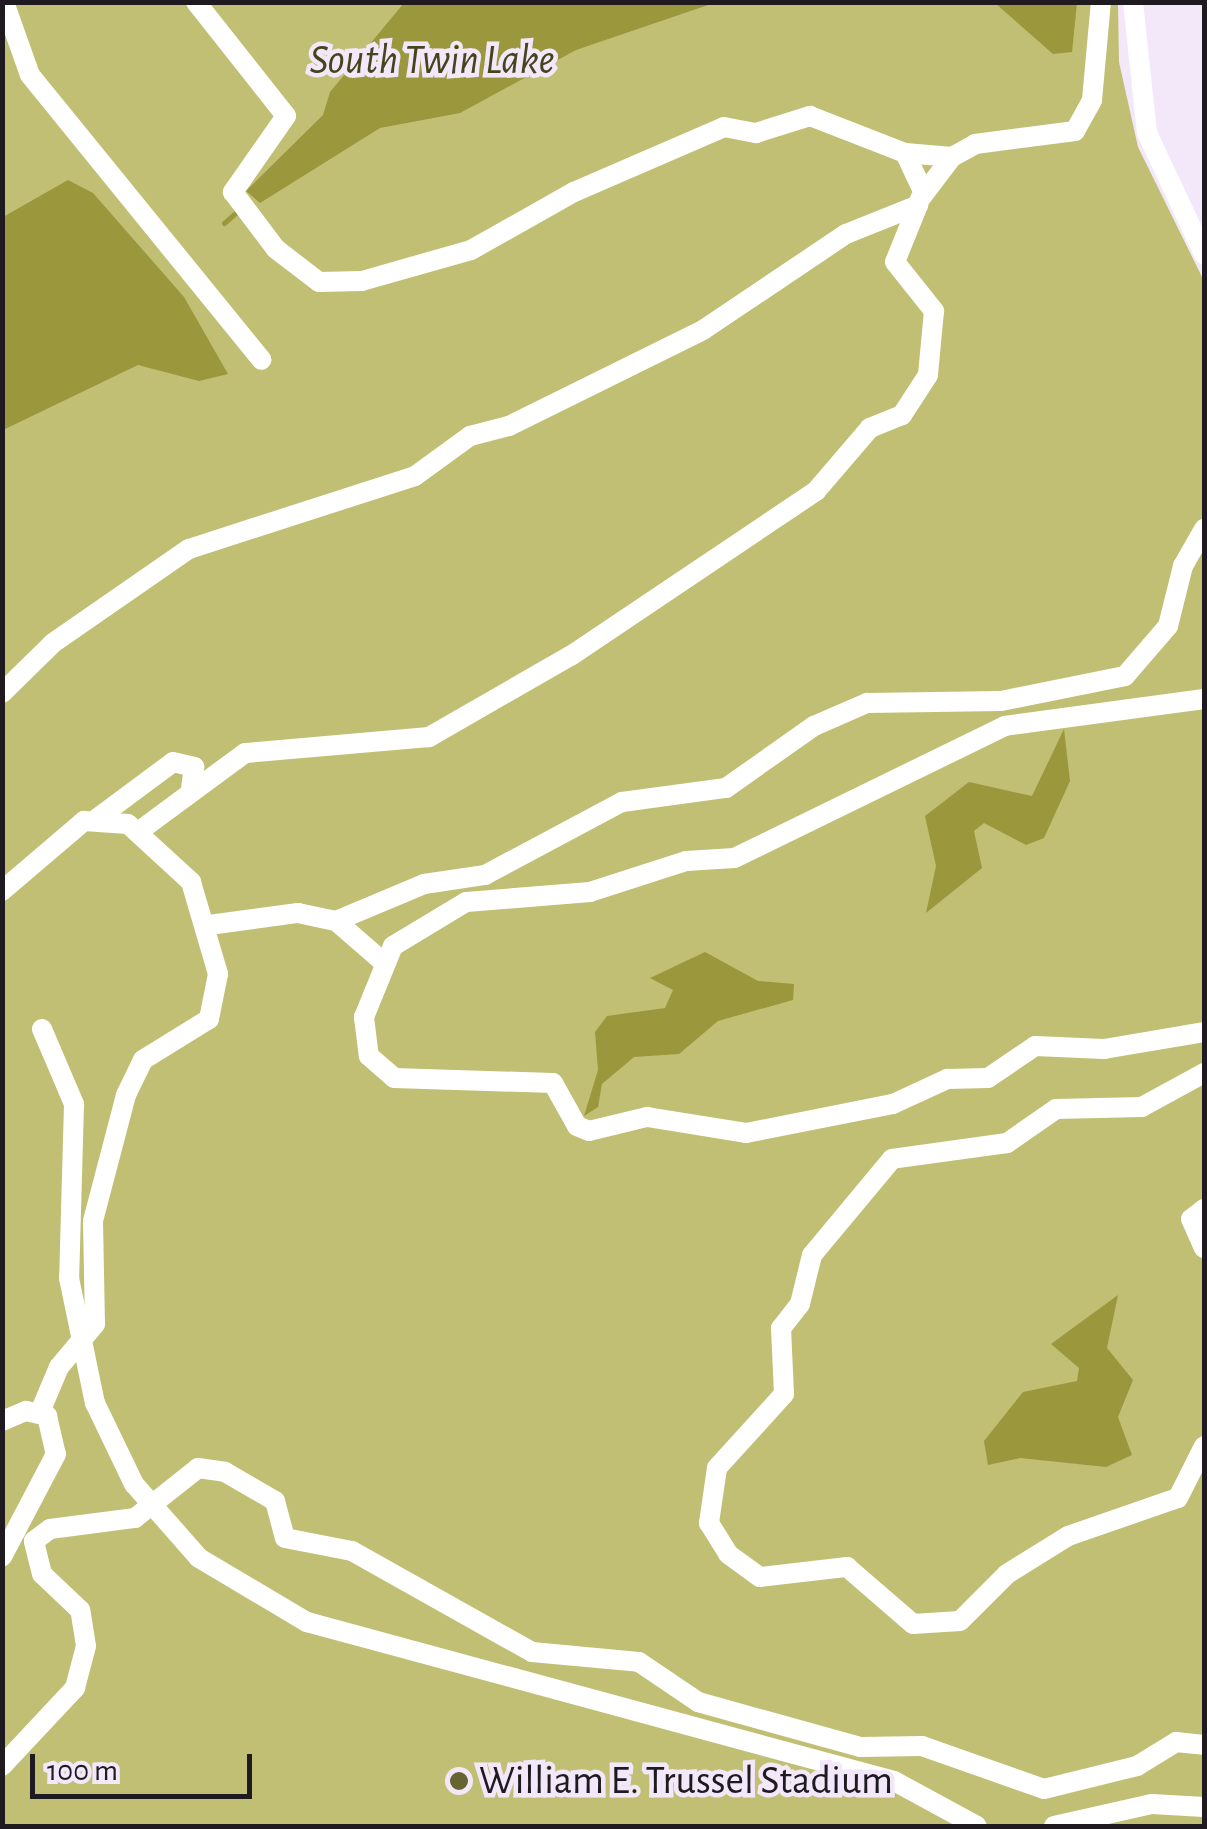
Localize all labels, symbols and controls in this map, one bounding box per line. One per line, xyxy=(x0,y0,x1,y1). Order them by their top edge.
water label: South Twin Lake xyxy=(309,35,555,85)
scale bar xyxy=(35,1734,258,1796)
text: 100 m xyxy=(47,1756,118,1786)
place label: William E. Trussel Stadium xyxy=(479,1757,893,1805)
marker: William E. Trussel Stadium xyxy=(448,1770,470,1792)

